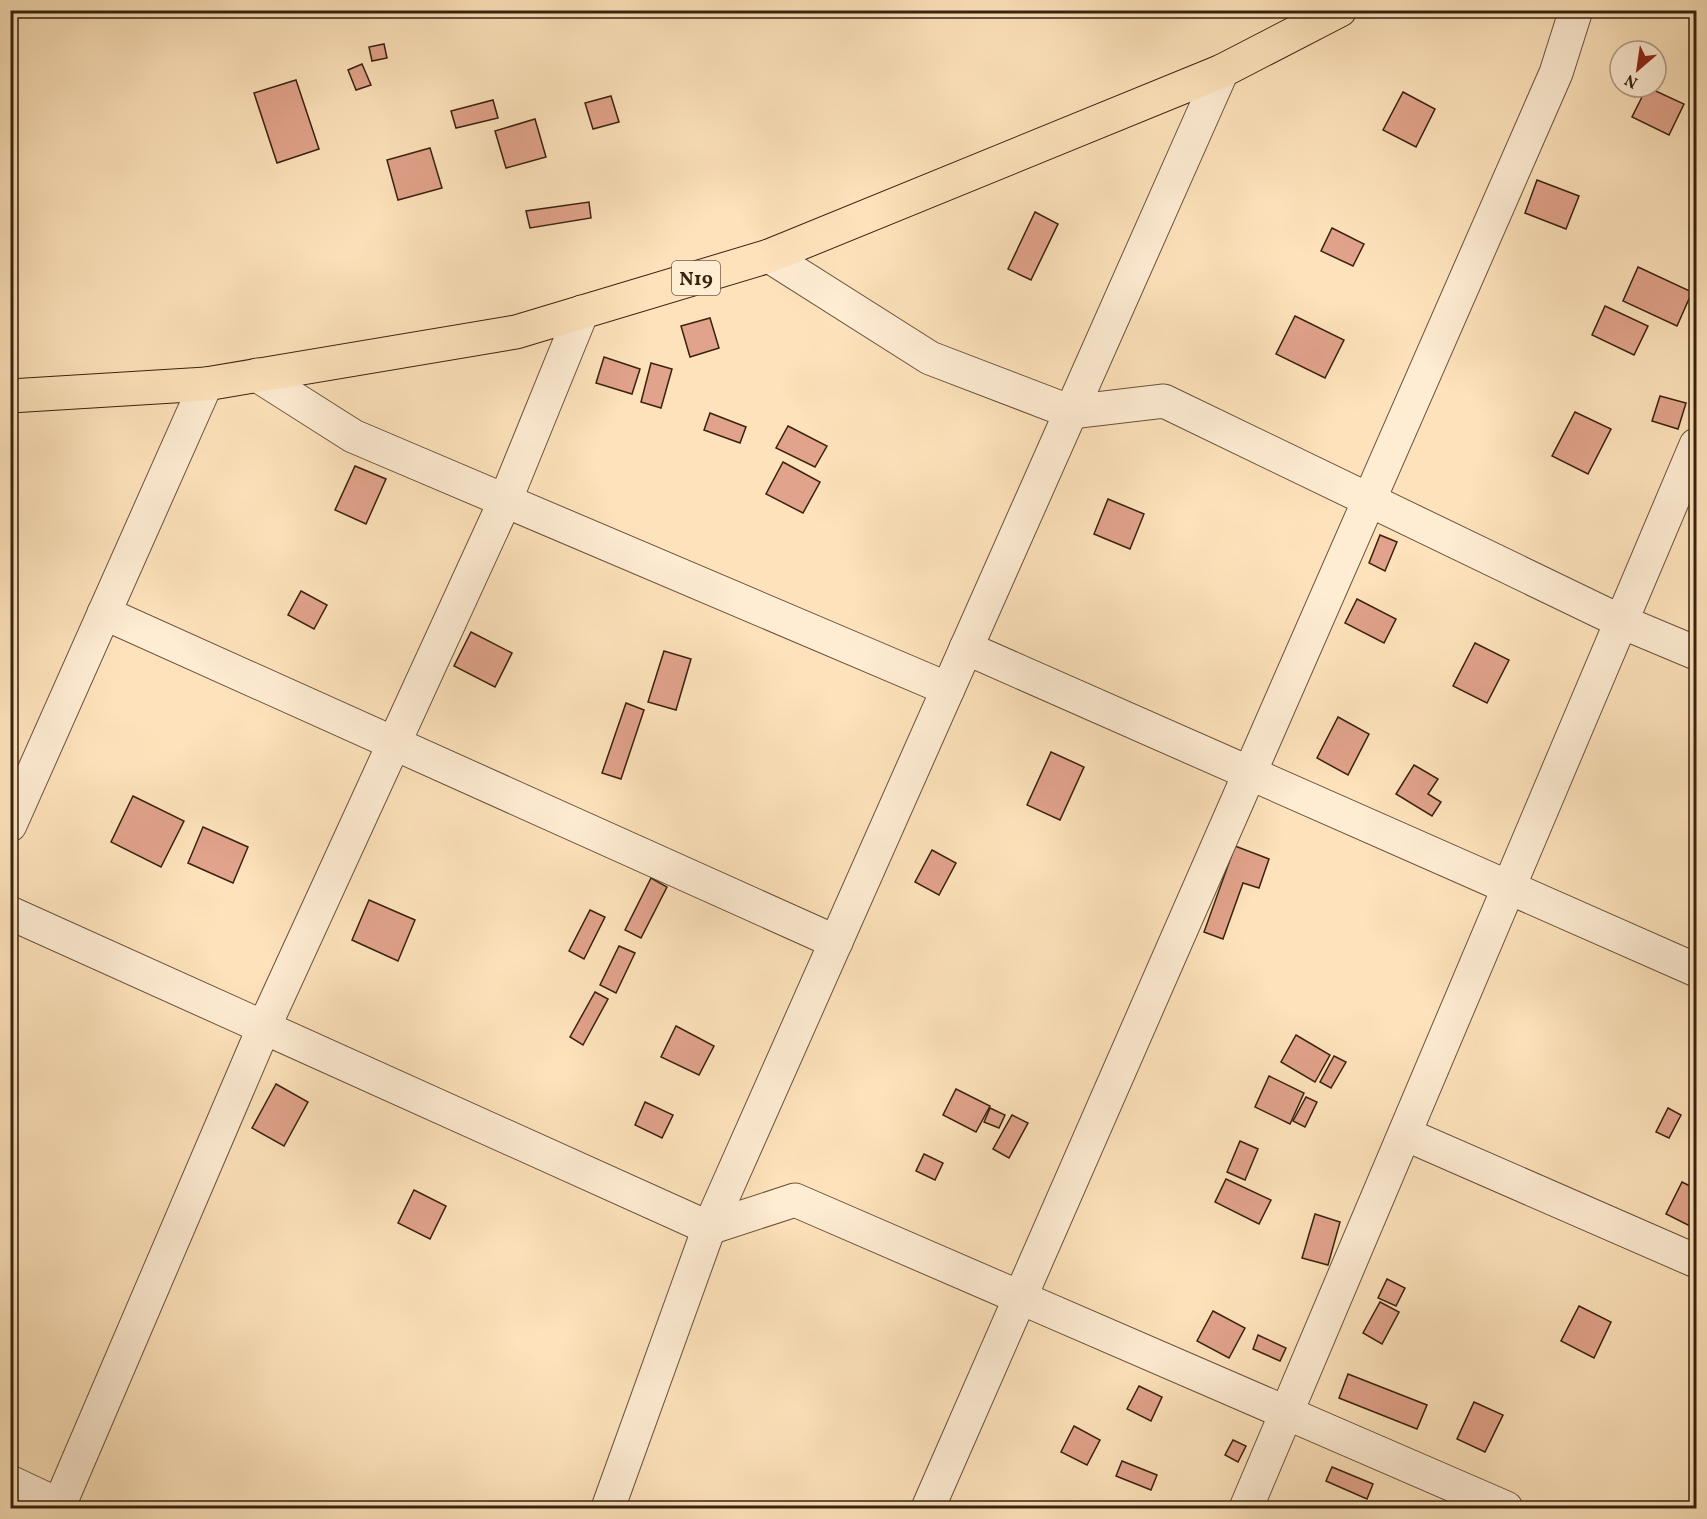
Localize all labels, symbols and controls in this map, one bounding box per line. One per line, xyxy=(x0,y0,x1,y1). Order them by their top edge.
north arrow xyxy=(1608,39,1668,99)
text: N xyxy=(1621,68,1642,93)
road number: N19 xyxy=(672,261,720,295)

